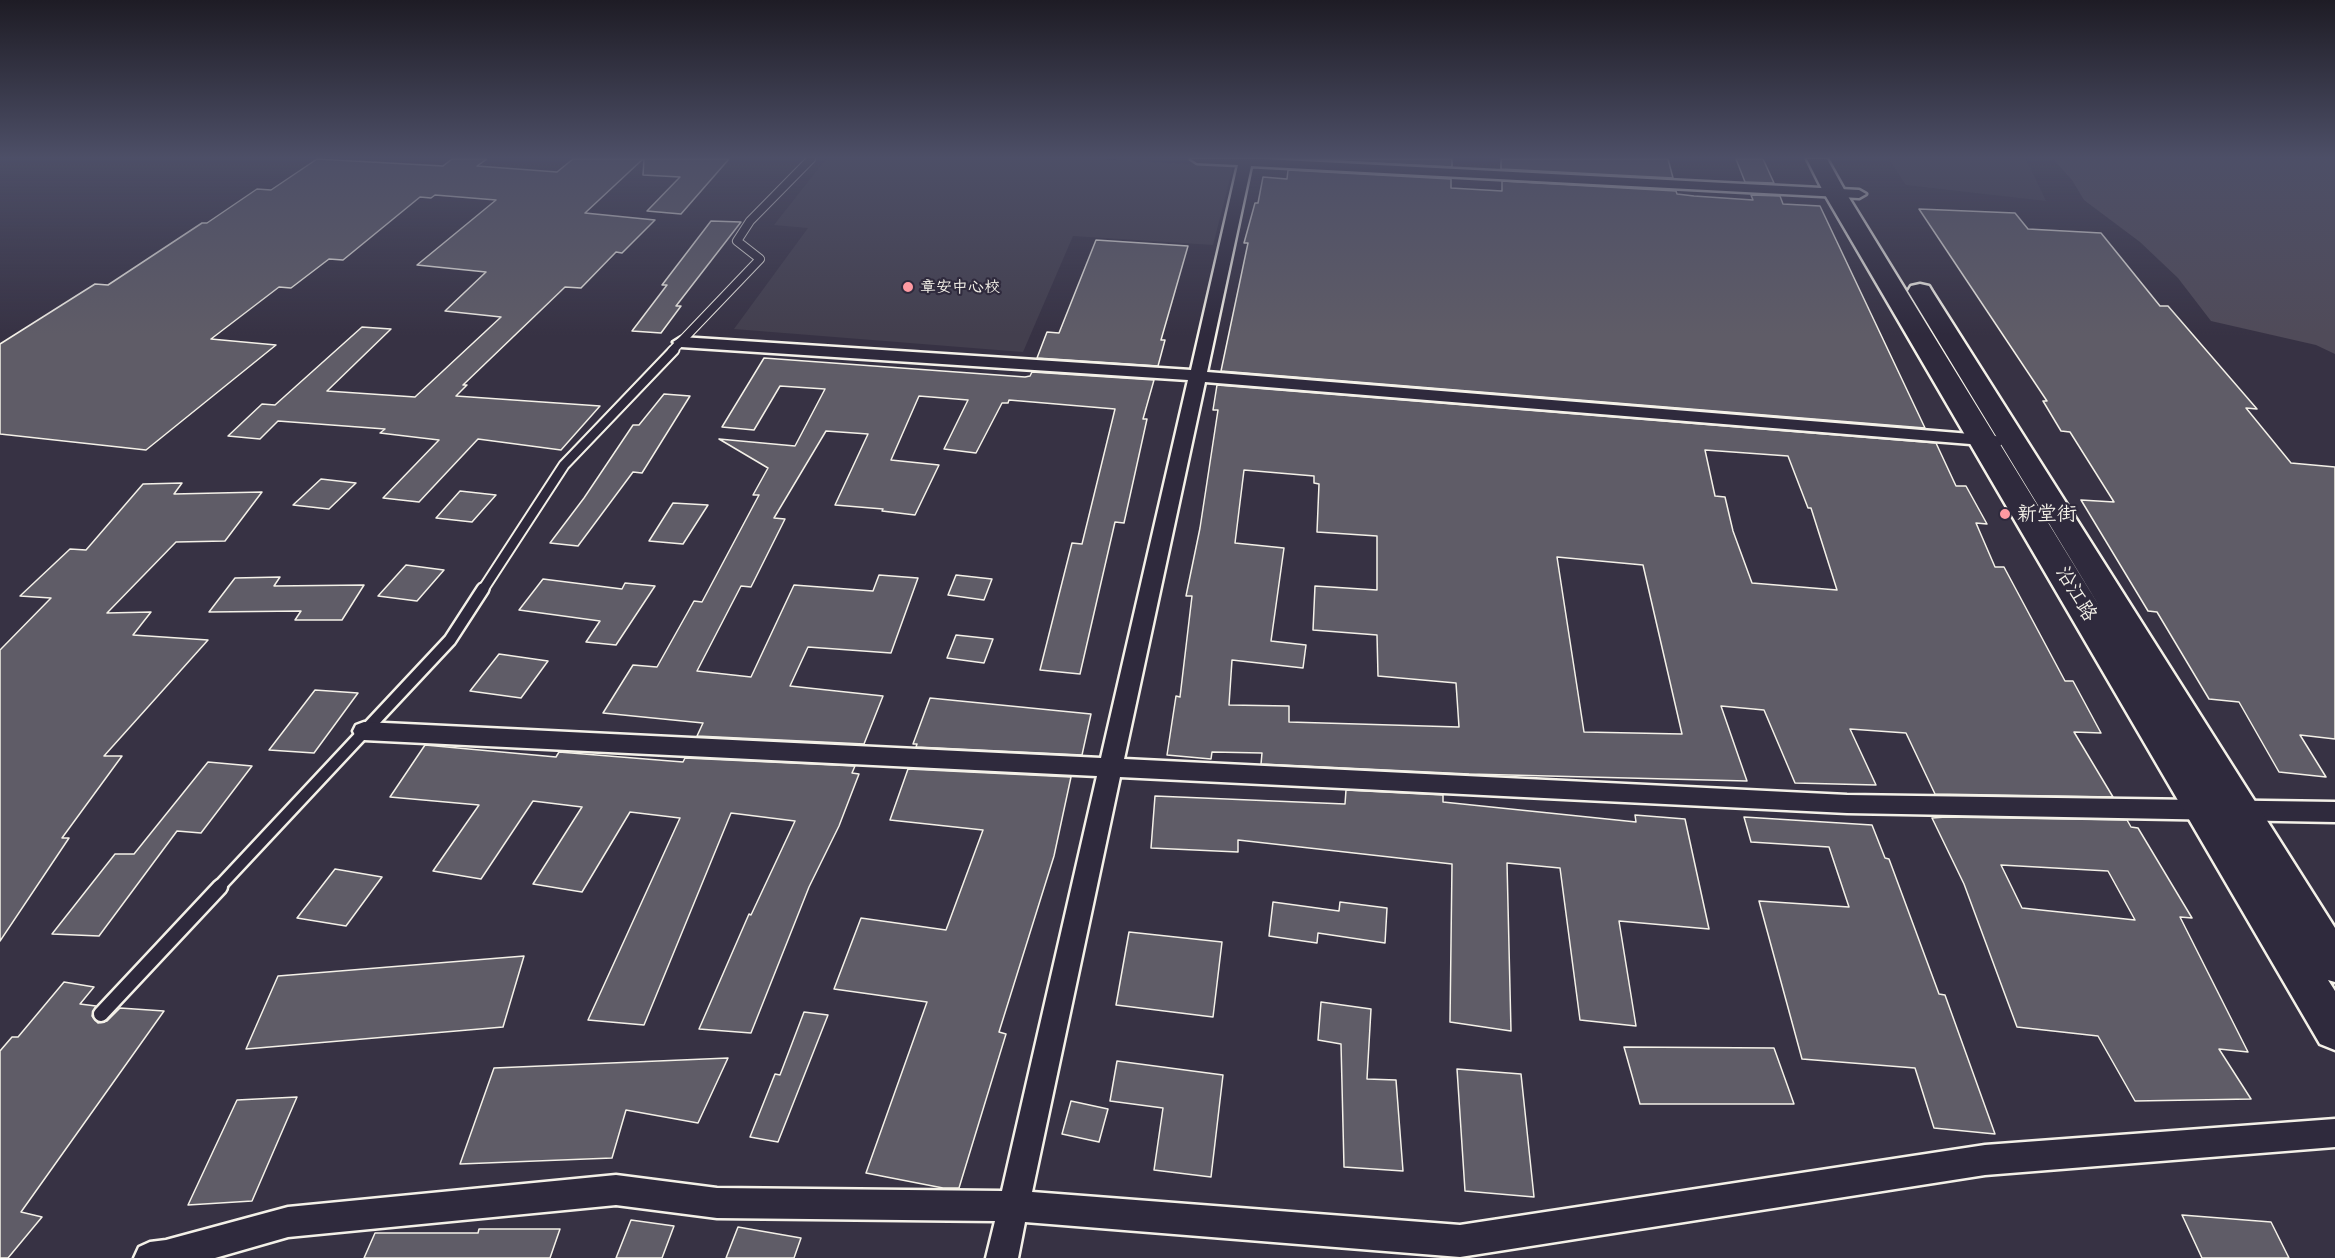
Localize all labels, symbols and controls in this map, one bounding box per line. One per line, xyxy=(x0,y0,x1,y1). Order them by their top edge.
place label: 章安中心校 xyxy=(920,277,1000,297)
marker: 章安中心校 xyxy=(901,280,915,294)
place label: 新堂街 xyxy=(2017,502,2077,526)
marker: 新堂街 xyxy=(1998,507,2012,521)
street label: 沿江路 xyxy=(2050,562,2102,626)

